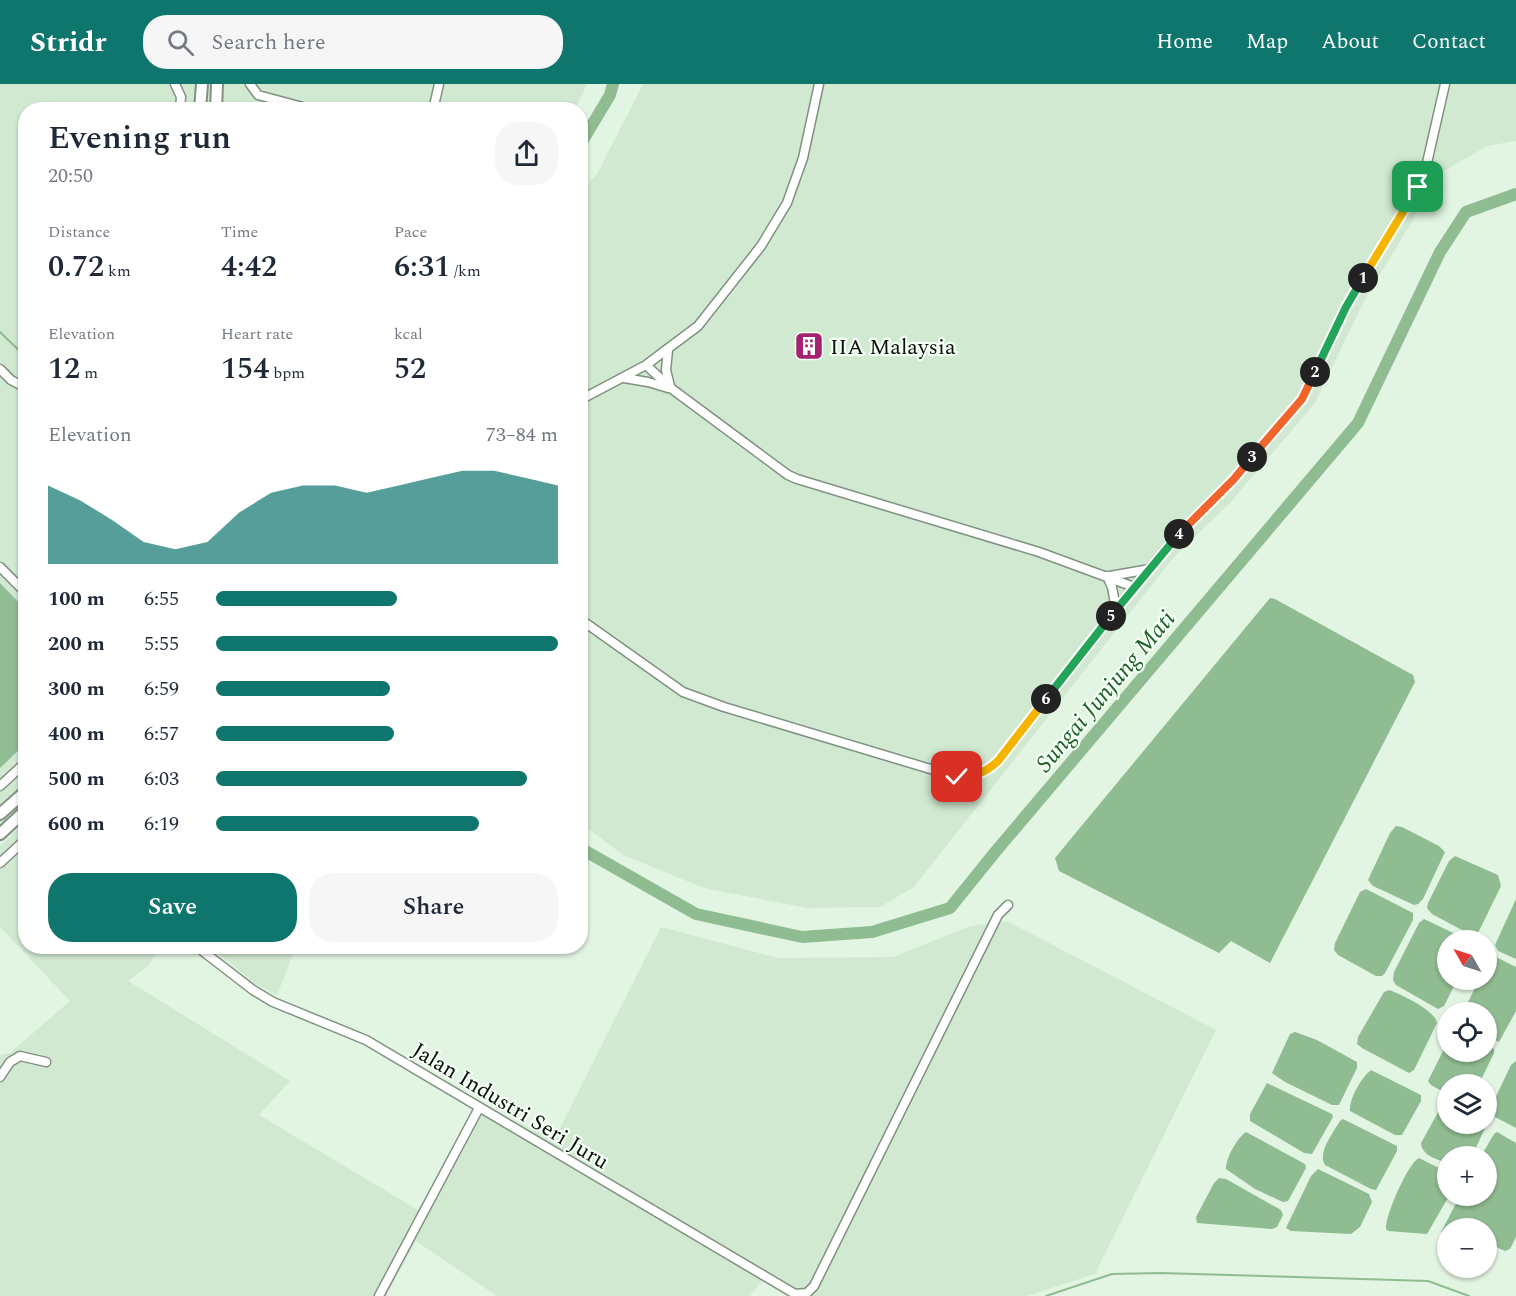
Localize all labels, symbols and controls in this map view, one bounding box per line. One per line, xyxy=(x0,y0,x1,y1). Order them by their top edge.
search box xyxy=(143,15,563,69)
text: Stridr xyxy=(30,21,107,64)
icon: search xyxy=(164,26,197,59)
text: Search here xyxy=(212,26,326,59)
text: Home xyxy=(1156,26,1213,58)
text: Map xyxy=(1246,26,1288,58)
text: About xyxy=(1321,26,1379,58)
text: Contact xyxy=(1412,26,1486,58)
text: Evening run xyxy=(48,113,231,163)
button: share xyxy=(495,122,558,185)
text: 20:50 xyxy=(48,161,93,191)
pin xyxy=(1392,161,1443,212)
icon: arrive xyxy=(1401,170,1434,203)
text: Distance xyxy=(48,220,110,244)
text: Time xyxy=(221,220,258,244)
text: Pace xyxy=(394,220,427,244)
text: 0.72 xyxy=(48,244,104,290)
text: 4:42 xyxy=(221,244,277,290)
text: 6:31 xyxy=(394,244,450,290)
text: km xyxy=(104,259,131,283)
text: /km xyxy=(450,259,481,283)
pin: 1 xyxy=(1348,263,1378,293)
text: 1 xyxy=(1359,266,1367,290)
text: Elevation xyxy=(48,322,115,346)
text: Heart rate xyxy=(221,322,293,346)
text: kcal xyxy=(394,322,423,346)
building icon: IIA Malaysia xyxy=(793,330,825,362)
place label: IIA Malaysia xyxy=(830,331,956,364)
text: 12 xyxy=(48,346,80,392)
text: 154 xyxy=(221,346,269,392)
text: 52 xyxy=(394,346,426,392)
pin: 2 xyxy=(1300,357,1330,387)
text: 2 xyxy=(1311,360,1319,384)
text: m xyxy=(80,361,98,385)
text: bpm xyxy=(269,361,305,385)
text: Elevation xyxy=(48,420,132,450)
text: 73–84 m xyxy=(486,420,558,450)
pin: 3 xyxy=(1237,442,1267,472)
text: 3 xyxy=(1248,445,1256,469)
pin: 4 xyxy=(1164,519,1194,549)
text: 4 xyxy=(1175,522,1183,546)
text: 100 m xyxy=(48,584,105,614)
text: 6:55 xyxy=(144,584,179,614)
pin: 5 xyxy=(1096,601,1126,631)
water label: Sungai Junjung Mati xyxy=(1027,603,1185,781)
text: 5 xyxy=(1107,604,1115,628)
text: 200 m xyxy=(48,629,105,659)
text: 5:55 xyxy=(144,629,179,659)
text: 300 m xyxy=(48,674,105,704)
text: 6:59 xyxy=(144,674,179,704)
pin: 6 xyxy=(1031,684,1061,714)
text: 6 xyxy=(1042,687,1050,711)
text: 400 m xyxy=(48,719,105,749)
text: 6:57 xyxy=(144,719,179,749)
pin xyxy=(931,751,982,802)
icon: check xyxy=(940,760,973,793)
text: 500 m xyxy=(48,764,105,794)
text: 6:03 xyxy=(144,764,179,794)
text: 600 m xyxy=(48,809,105,839)
text: 6:19 xyxy=(144,809,179,839)
button: Save xyxy=(48,873,297,942)
button: Share xyxy=(309,873,558,942)
north arrow xyxy=(1437,930,1497,990)
map controls xyxy=(1437,930,1497,1278)
button: locate xyxy=(1437,1002,1497,1062)
street label: Jalan Industri Seri Juru xyxy=(406,1034,615,1178)
button: layers xyxy=(1437,1074,1497,1134)
button: + xyxy=(1437,1146,1497,1206)
button: − xyxy=(1437,1218,1497,1278)

